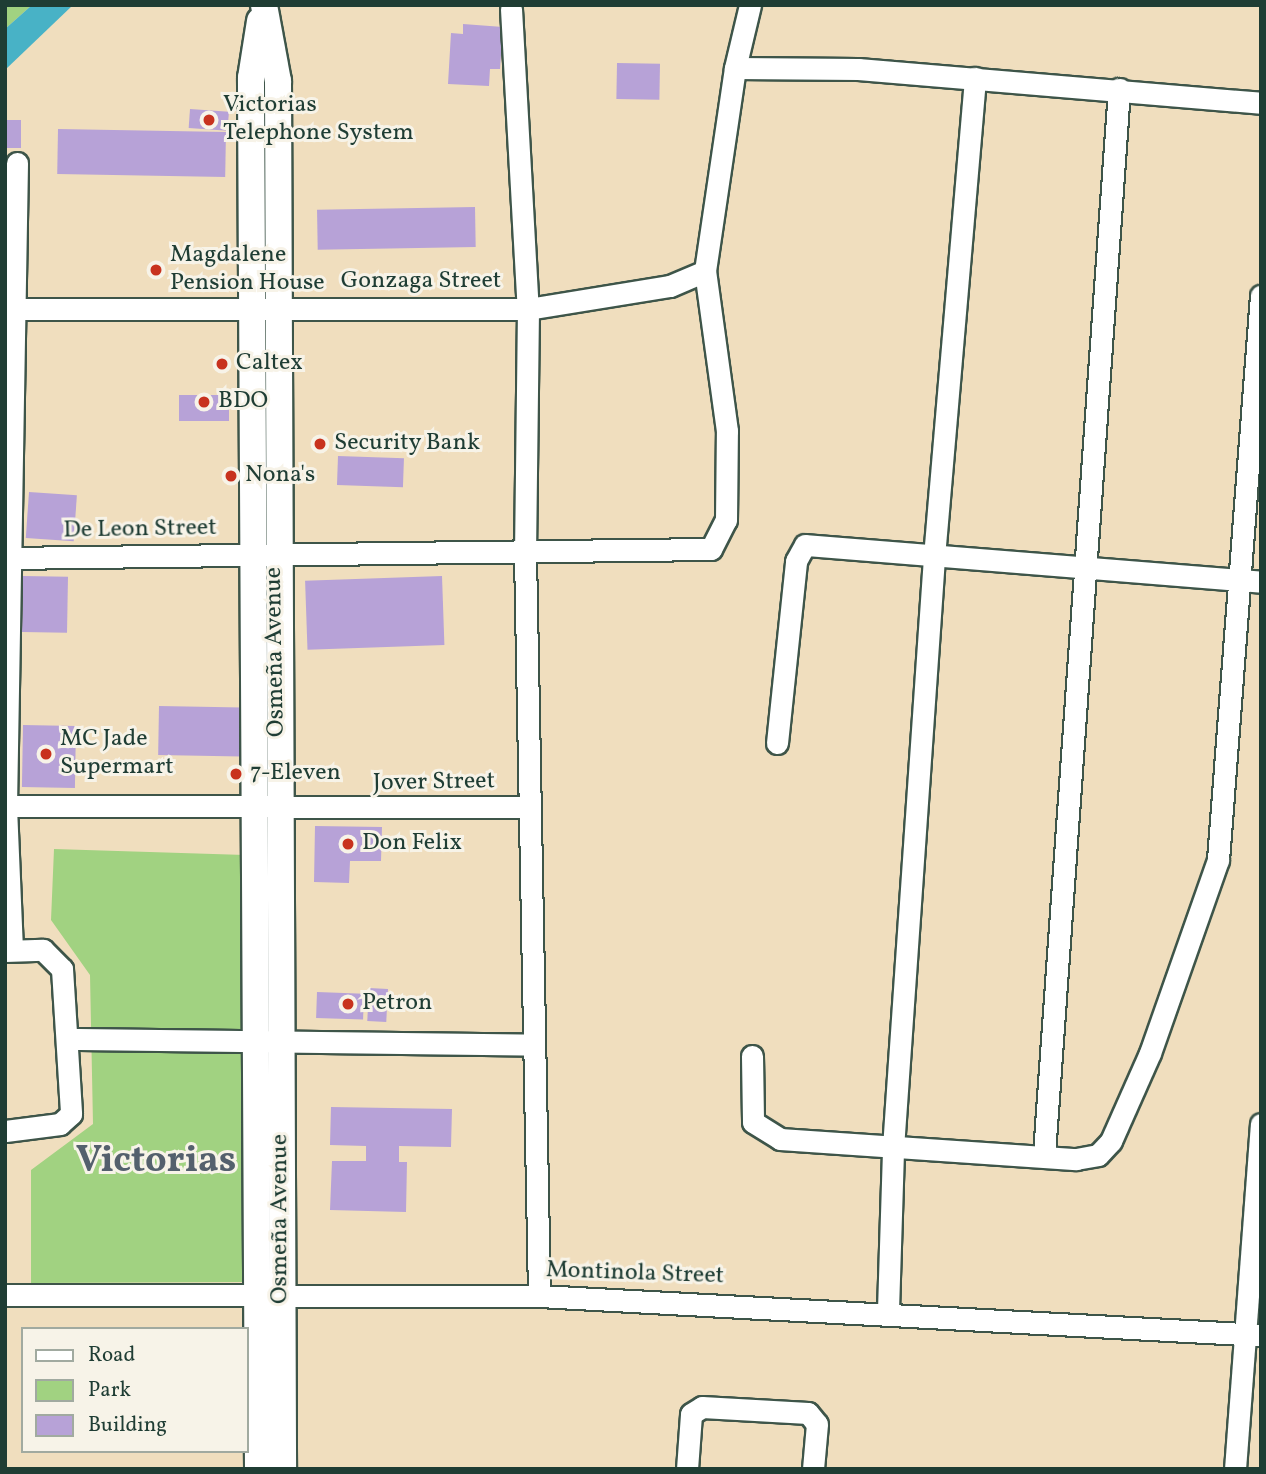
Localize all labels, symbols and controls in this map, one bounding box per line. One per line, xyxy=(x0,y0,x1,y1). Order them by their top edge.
place label: Victorias Telephone System xyxy=(223,92,414,148)
marker: Victorias Telephone System xyxy=(201,112,217,128)
place label: Magdalene Pension House xyxy=(170,242,325,298)
marker: Magdalene Pension House xyxy=(148,262,164,278)
street label: Gonzaga Street xyxy=(341,268,501,296)
place label: Caltex xyxy=(236,350,303,378)
marker: Caltex xyxy=(214,356,230,372)
place label: BDO xyxy=(218,388,268,416)
marker: BDO xyxy=(196,394,212,410)
place label: Security Bank xyxy=(334,430,481,458)
marker: Security Bank xyxy=(312,436,328,452)
place label: Nona's xyxy=(245,462,315,490)
marker: Nona's xyxy=(223,468,239,484)
street label: De Leon Street xyxy=(63,514,217,546)
street label: Osmeña Avenue xyxy=(260,567,292,737)
place label: MC Jade Supermart xyxy=(60,726,174,782)
marker: MC Jade Supermart xyxy=(38,746,54,762)
place label: 7-Eleven xyxy=(250,760,341,788)
marker: 7-Eleven xyxy=(228,766,244,782)
street label: Jover Street xyxy=(373,768,495,798)
place label: Don Felix xyxy=(362,830,462,858)
marker: Don Felix xyxy=(340,836,356,852)
place label: Petron xyxy=(362,990,432,1018)
marker: Petron xyxy=(340,996,356,1012)
street label: Osmeña Avenue xyxy=(267,1134,295,1304)
district label: Victorias xyxy=(76,1139,236,1185)
street label: Montinola Street xyxy=(545,1256,725,1292)
legend xyxy=(21,1327,248,1453)
text: Road xyxy=(88,1341,135,1370)
text: Park xyxy=(88,1376,131,1405)
text: Building xyxy=(88,1411,167,1440)

